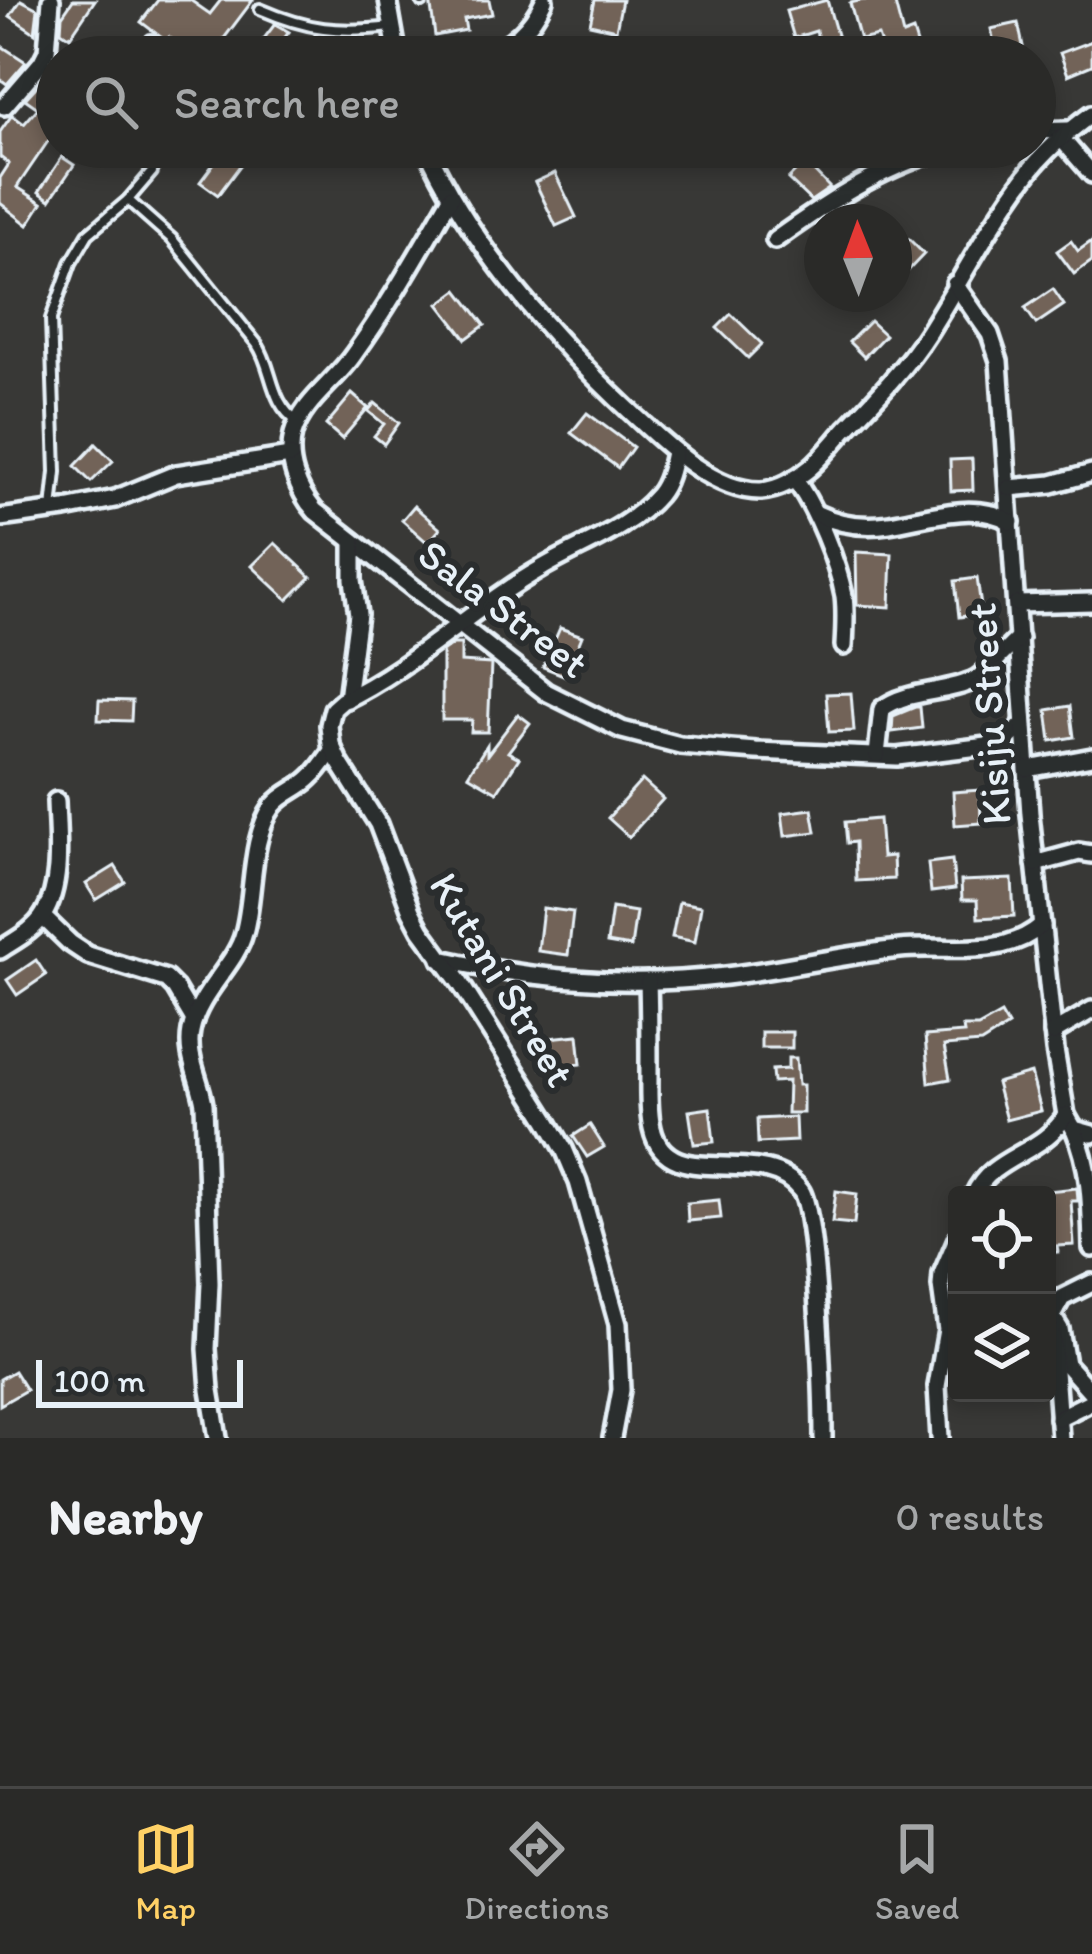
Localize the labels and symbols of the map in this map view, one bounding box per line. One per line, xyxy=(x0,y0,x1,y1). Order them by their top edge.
north arrow xyxy=(804,204,912,312)
street label: Sala Street xyxy=(409,528,599,689)
street label: Kisiju Street xyxy=(955,601,1022,826)
street label: Kutani Street xyxy=(419,863,586,1095)
scale bar xyxy=(36,1354,243,1407)

